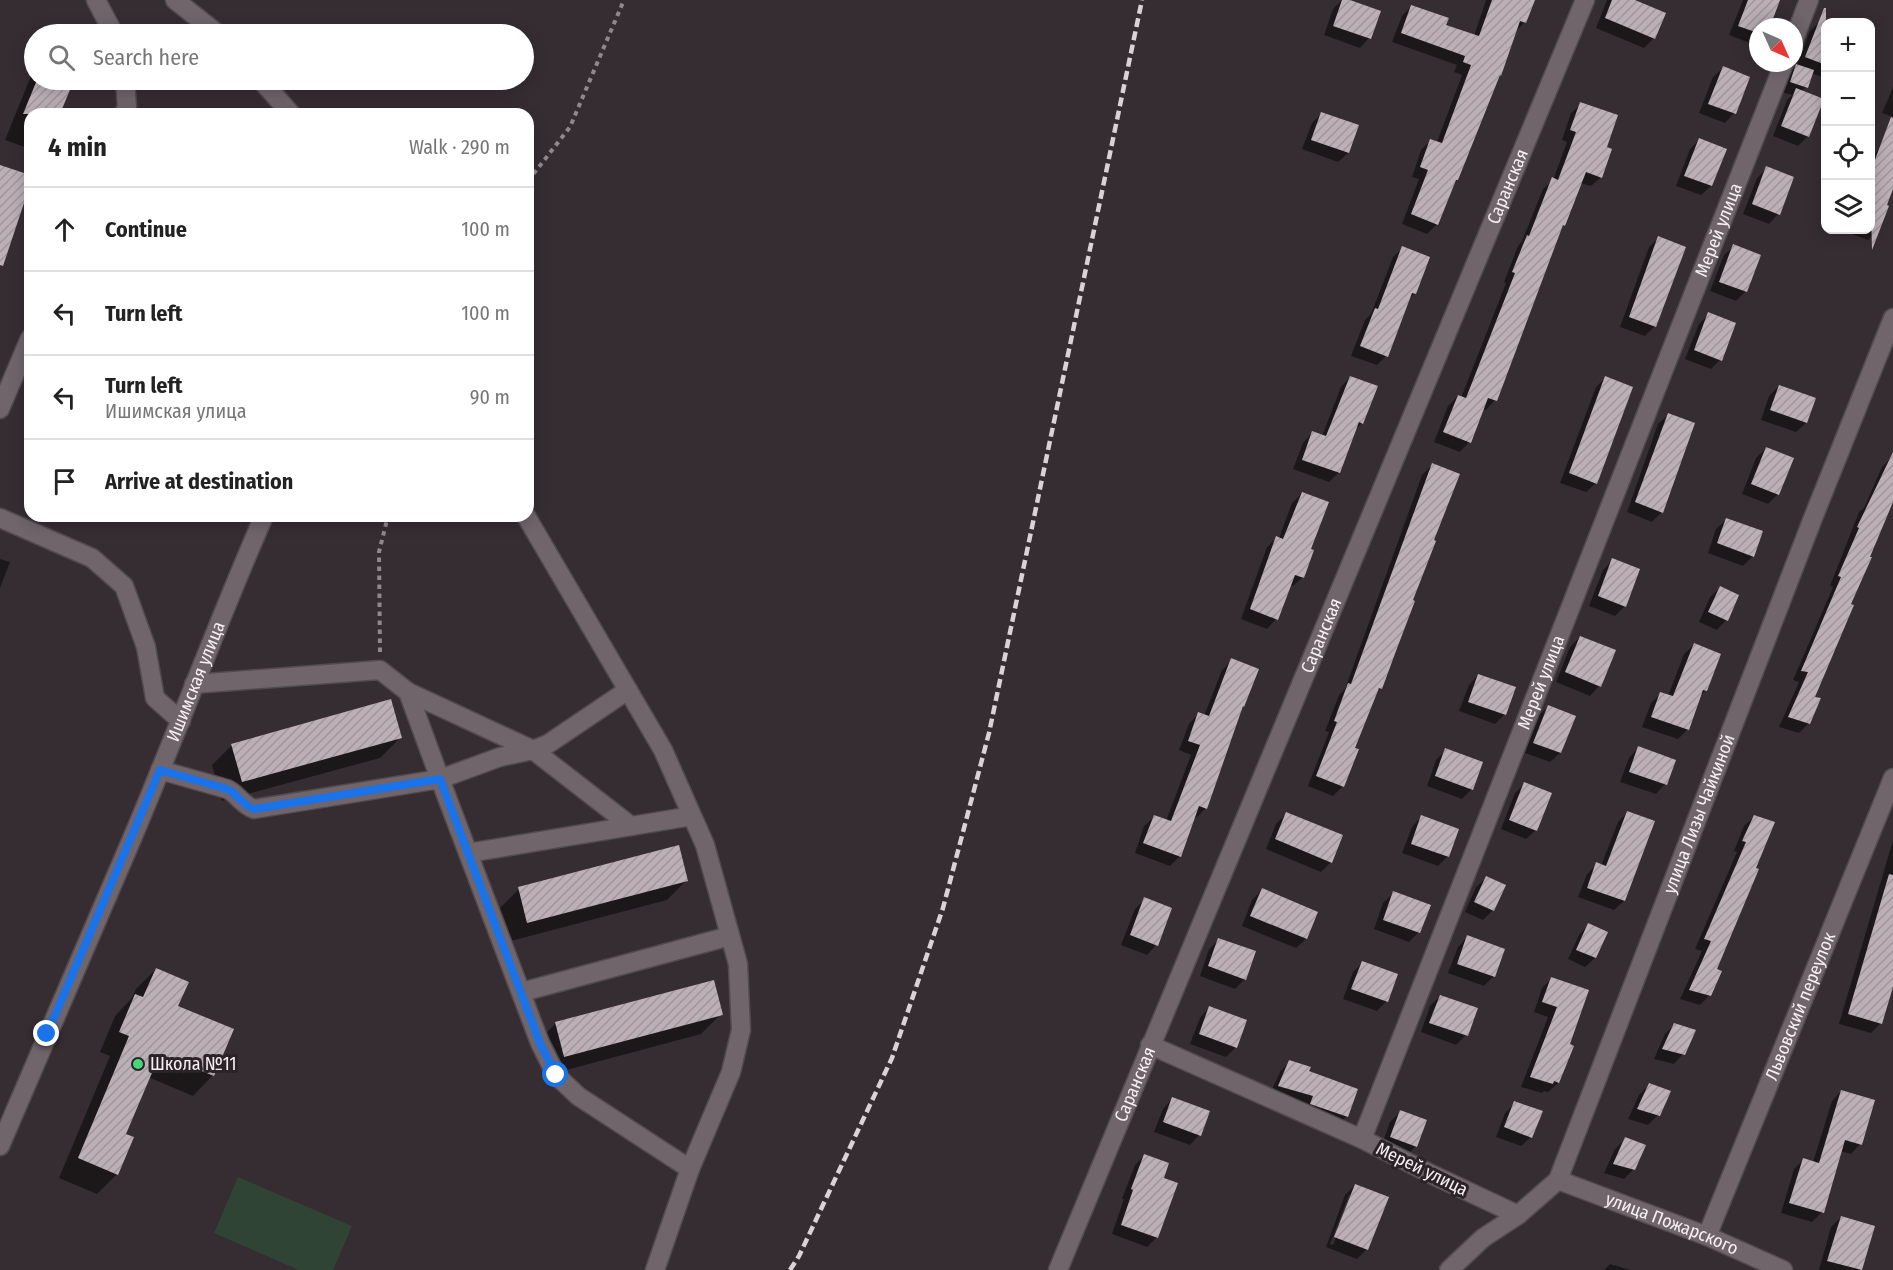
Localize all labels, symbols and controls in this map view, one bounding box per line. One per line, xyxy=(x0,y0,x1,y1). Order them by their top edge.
north arrow xyxy=(1749,18,1803,72)
map controls xyxy=(1821,18,1875,234)
button: + xyxy=(1821,18,1875,72)
search box xyxy=(24,24,534,90)
icon: search xyxy=(45,41,78,74)
text: Search here xyxy=(93,44,199,71)
button: − xyxy=(1821,72,1875,126)
button: locate xyxy=(1821,126,1875,180)
text: 4 min xyxy=(48,132,107,163)
text: Walk · 290 m xyxy=(409,135,510,159)
street label: Саранская xyxy=(1482,146,1533,227)
street label: Мерей улица xyxy=(1690,180,1747,280)
button: layers xyxy=(1821,180,1875,234)
icon: ahead xyxy=(48,213,81,246)
text: Continue xyxy=(105,216,187,243)
text: 100 m xyxy=(461,217,510,241)
icon: left xyxy=(48,297,81,330)
text: Turn left xyxy=(105,300,183,327)
text: 100 m xyxy=(461,301,510,325)
text: Turn left xyxy=(105,372,183,399)
icon: left xyxy=(48,381,81,414)
text: 90 m xyxy=(470,385,510,409)
text: Ишимская улица xyxy=(105,399,247,423)
icon: arrive xyxy=(48,465,81,498)
text: Arrive at destination xyxy=(105,468,293,495)
street label: Саранская xyxy=(1296,595,1347,676)
street label: Ишимская улица xyxy=(162,618,230,745)
street label: Мерей улица xyxy=(1513,632,1569,733)
street label: улица Лизы Чайкиной xyxy=(1658,731,1740,897)
street label: Львовский переулок xyxy=(1760,928,1840,1084)
route end xyxy=(33,1020,59,1046)
street label: Саранская xyxy=(1110,1043,1160,1125)
place label: Школа №11 xyxy=(150,1053,237,1075)
marker: Школа №11 xyxy=(131,1057,145,1071)
route start xyxy=(542,1061,568,1087)
street label: Мерей улица xyxy=(1373,1137,1472,1201)
street label: улица Пожарского xyxy=(1602,1188,1742,1260)

